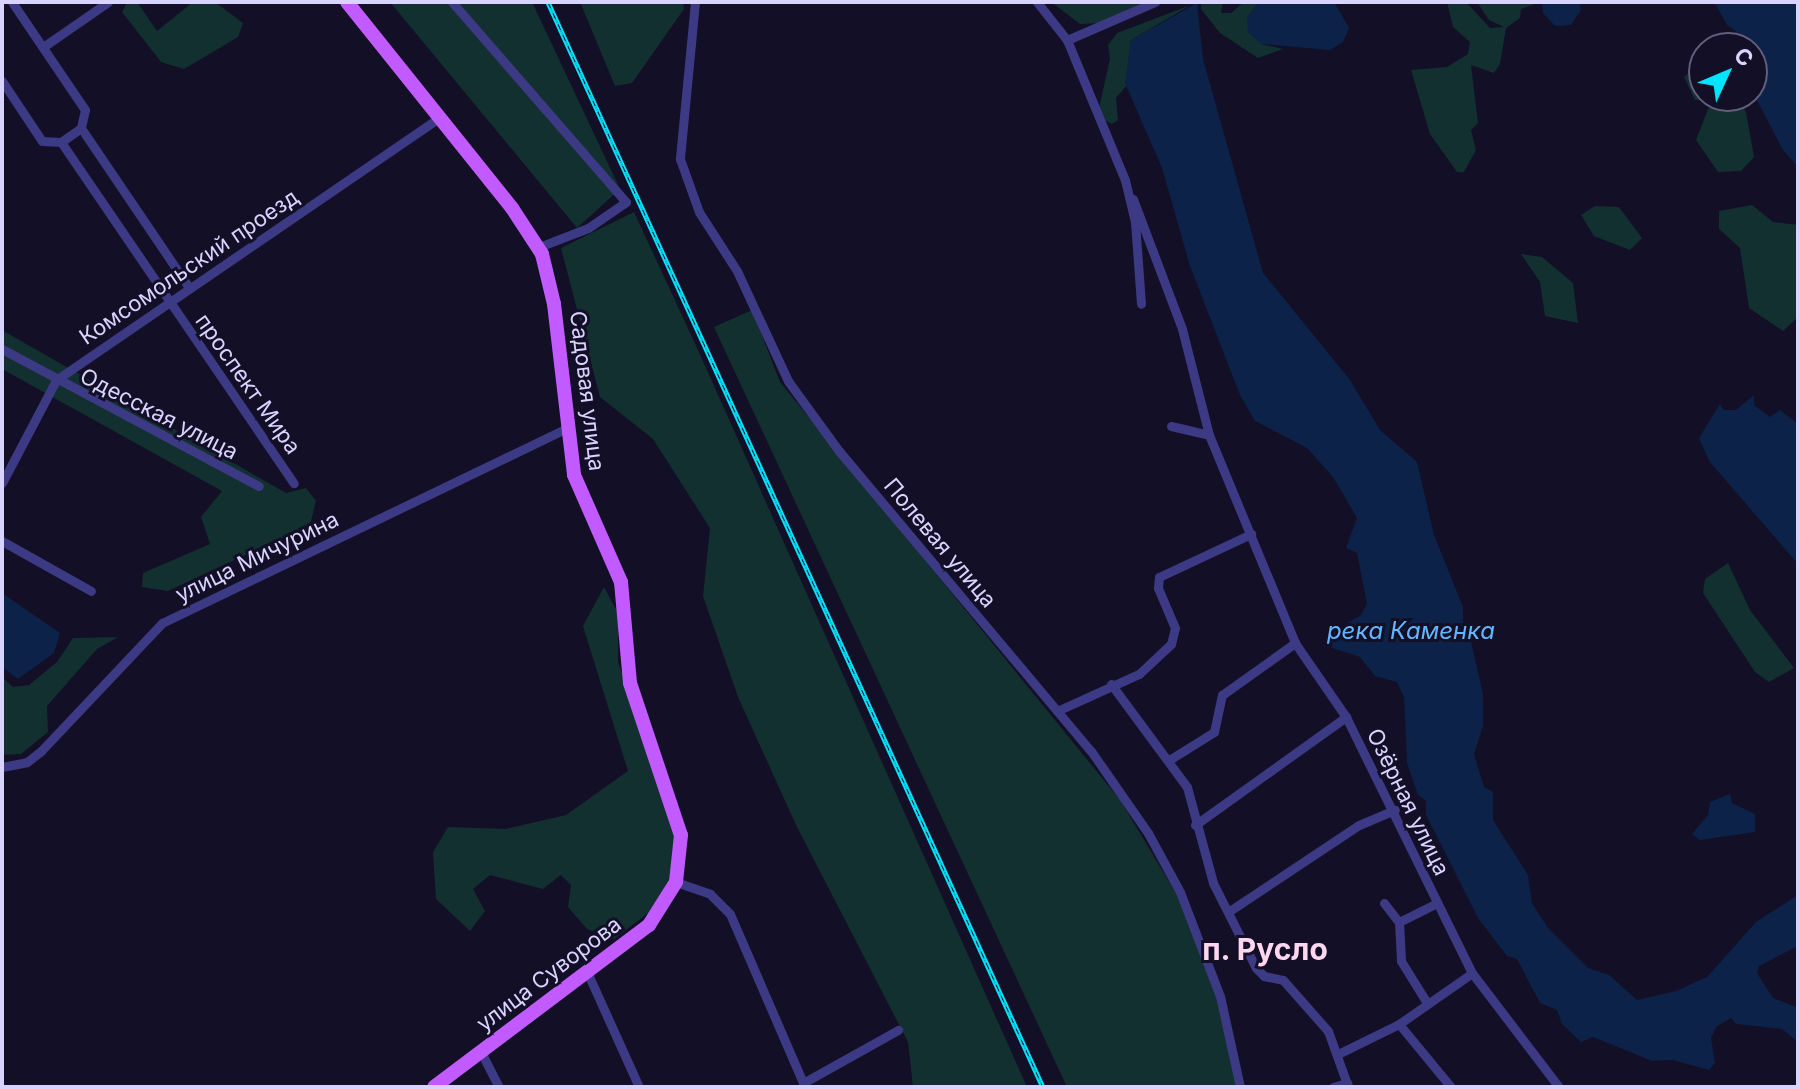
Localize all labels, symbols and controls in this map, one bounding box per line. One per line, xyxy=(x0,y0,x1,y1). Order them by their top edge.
north arrow xyxy=(1688,32,1768,112)
text: С xyxy=(1729,42,1759,72)
street label: Комсомольский проезд xyxy=(74,184,304,350)
street label: проспект Мира xyxy=(190,309,306,459)
street label: Садовая улица xyxy=(564,309,610,473)
street label: Одесская улица xyxy=(76,363,242,465)
street label: Полевая улица xyxy=(878,473,1002,613)
street label: улица Мичурина xyxy=(171,506,343,608)
water label: река Каменка xyxy=(1327,617,1495,645)
street label: Озёрная улица xyxy=(1361,724,1455,880)
street label: улица Суворова xyxy=(471,911,627,1037)
district label: п. Русло xyxy=(1202,931,1328,967)

